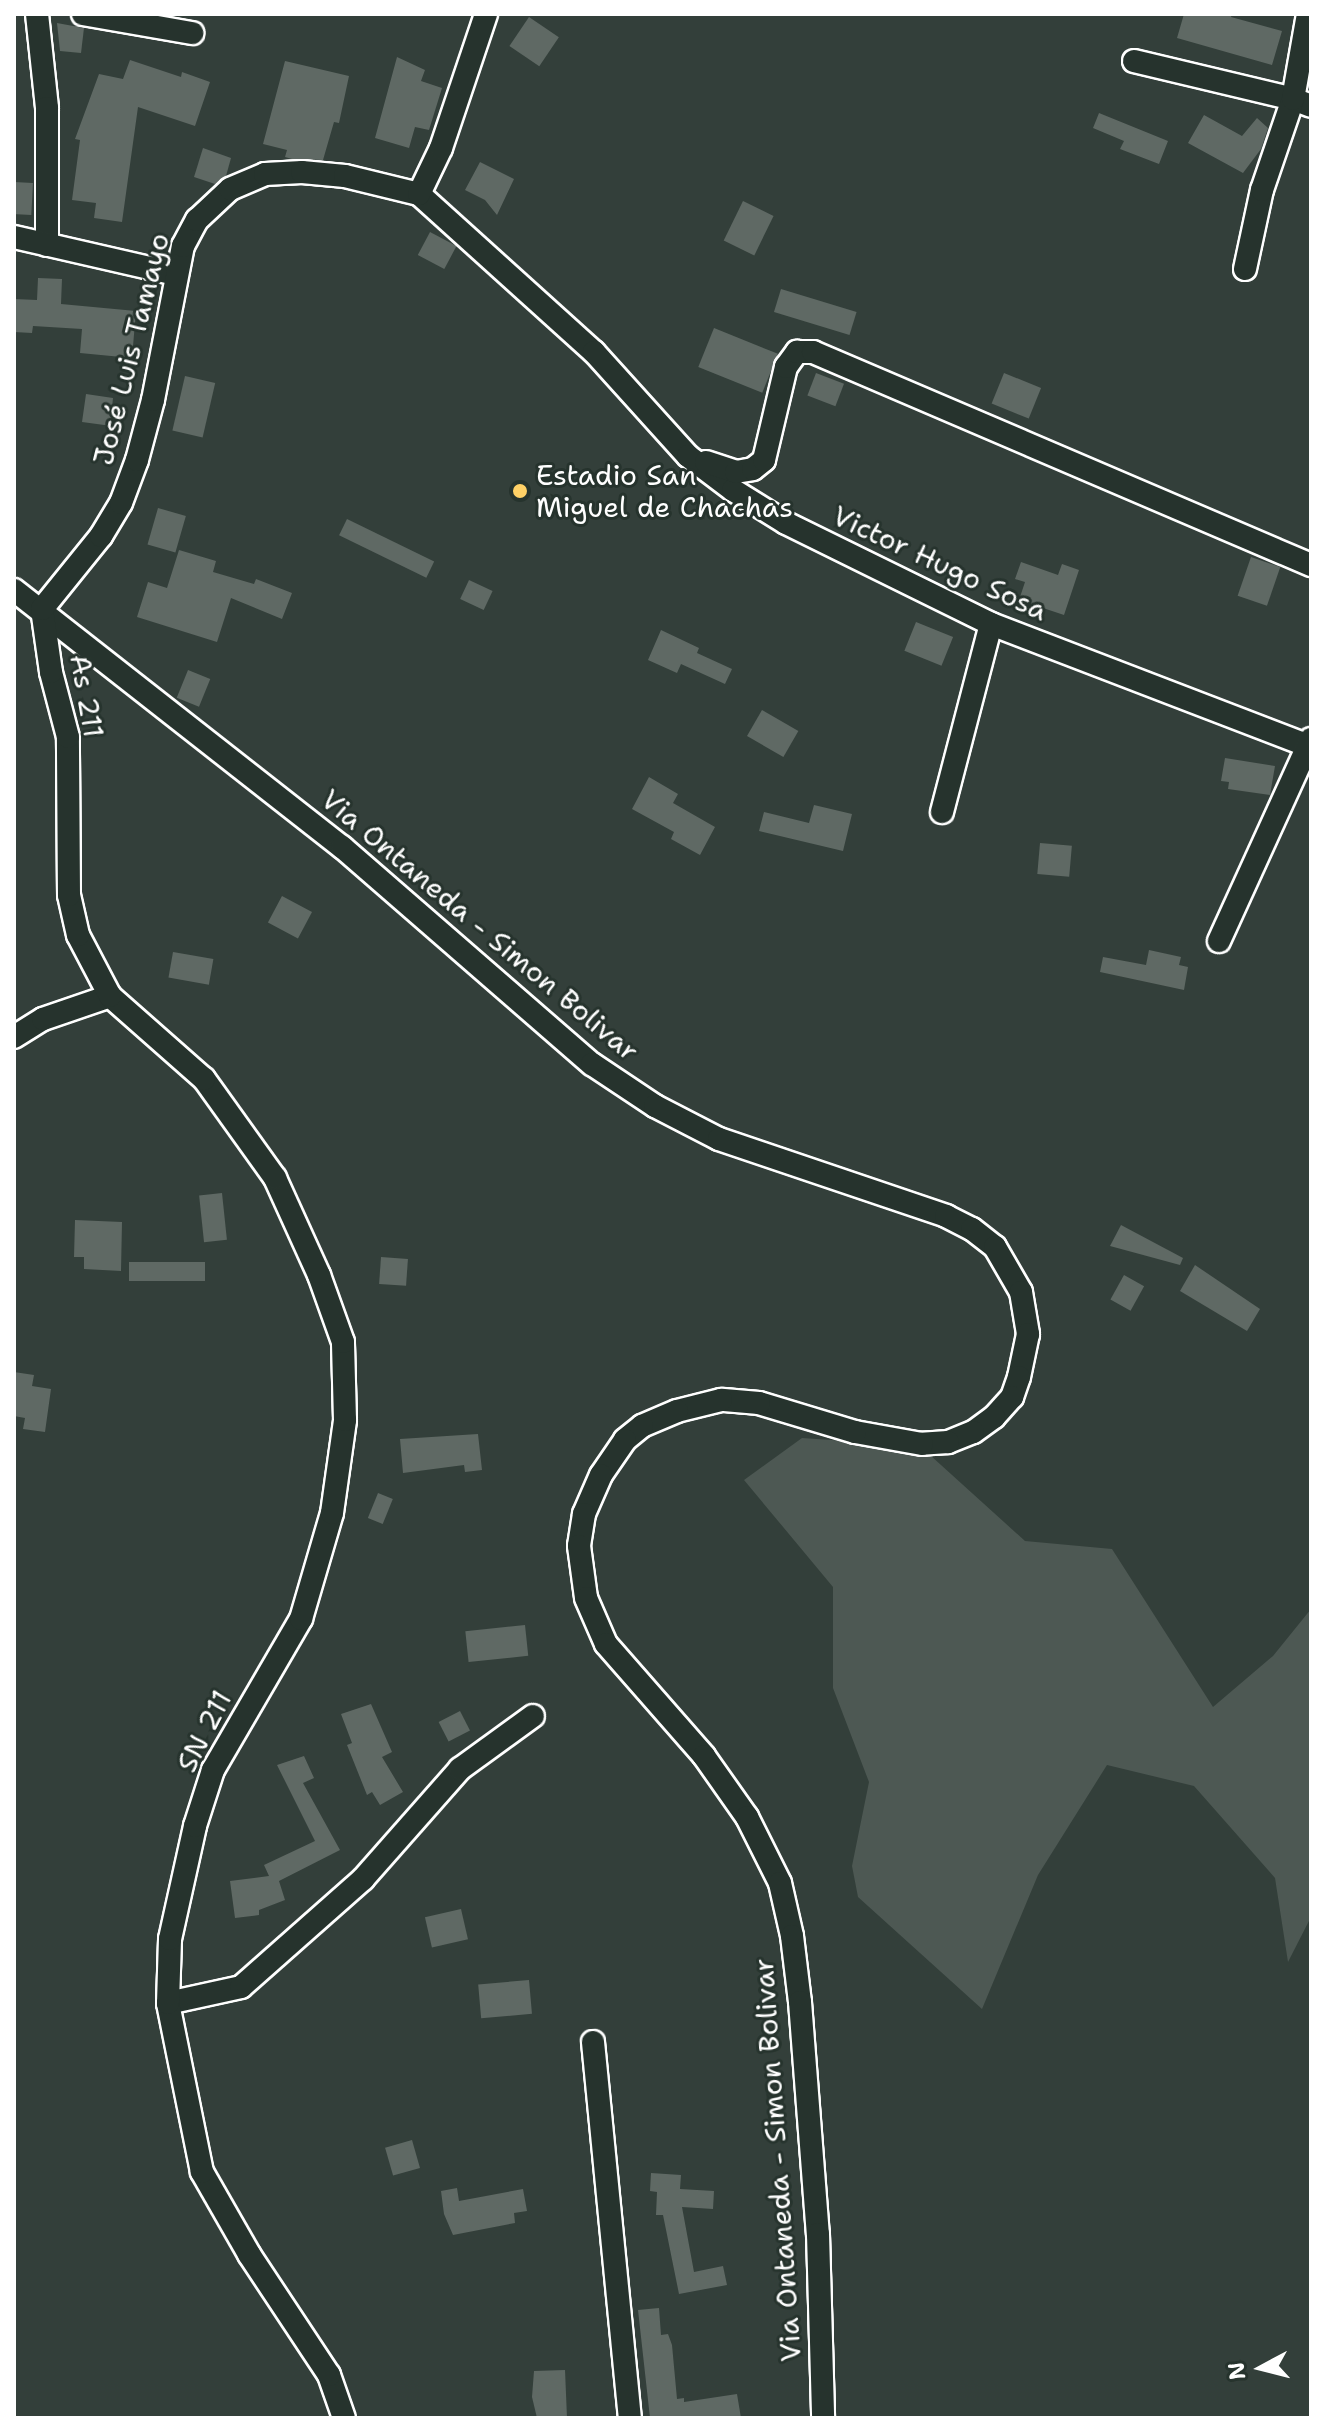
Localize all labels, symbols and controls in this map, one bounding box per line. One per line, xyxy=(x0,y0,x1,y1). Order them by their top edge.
street label: José Luis Tamayo xyxy=(86,229,176,469)
place label: Estadio San Miguel de Chachas xyxy=(536,458,793,524)
marker: Estadio San Miguel de Chachas xyxy=(511,482,529,500)
street label: Victor Hugo Sosa xyxy=(827,499,1053,627)
street label: As 211 xyxy=(63,652,111,740)
street label: Via Ontaneda - Simon Bolivar xyxy=(314,782,646,1068)
street label: SN 211 xyxy=(169,1685,239,1777)
street label: Via Ontaneda - Simon Bolivar xyxy=(746,1957,808,2363)
north arrow xyxy=(1221,2328,1301,2408)
text: N xyxy=(1221,2361,1252,2381)

